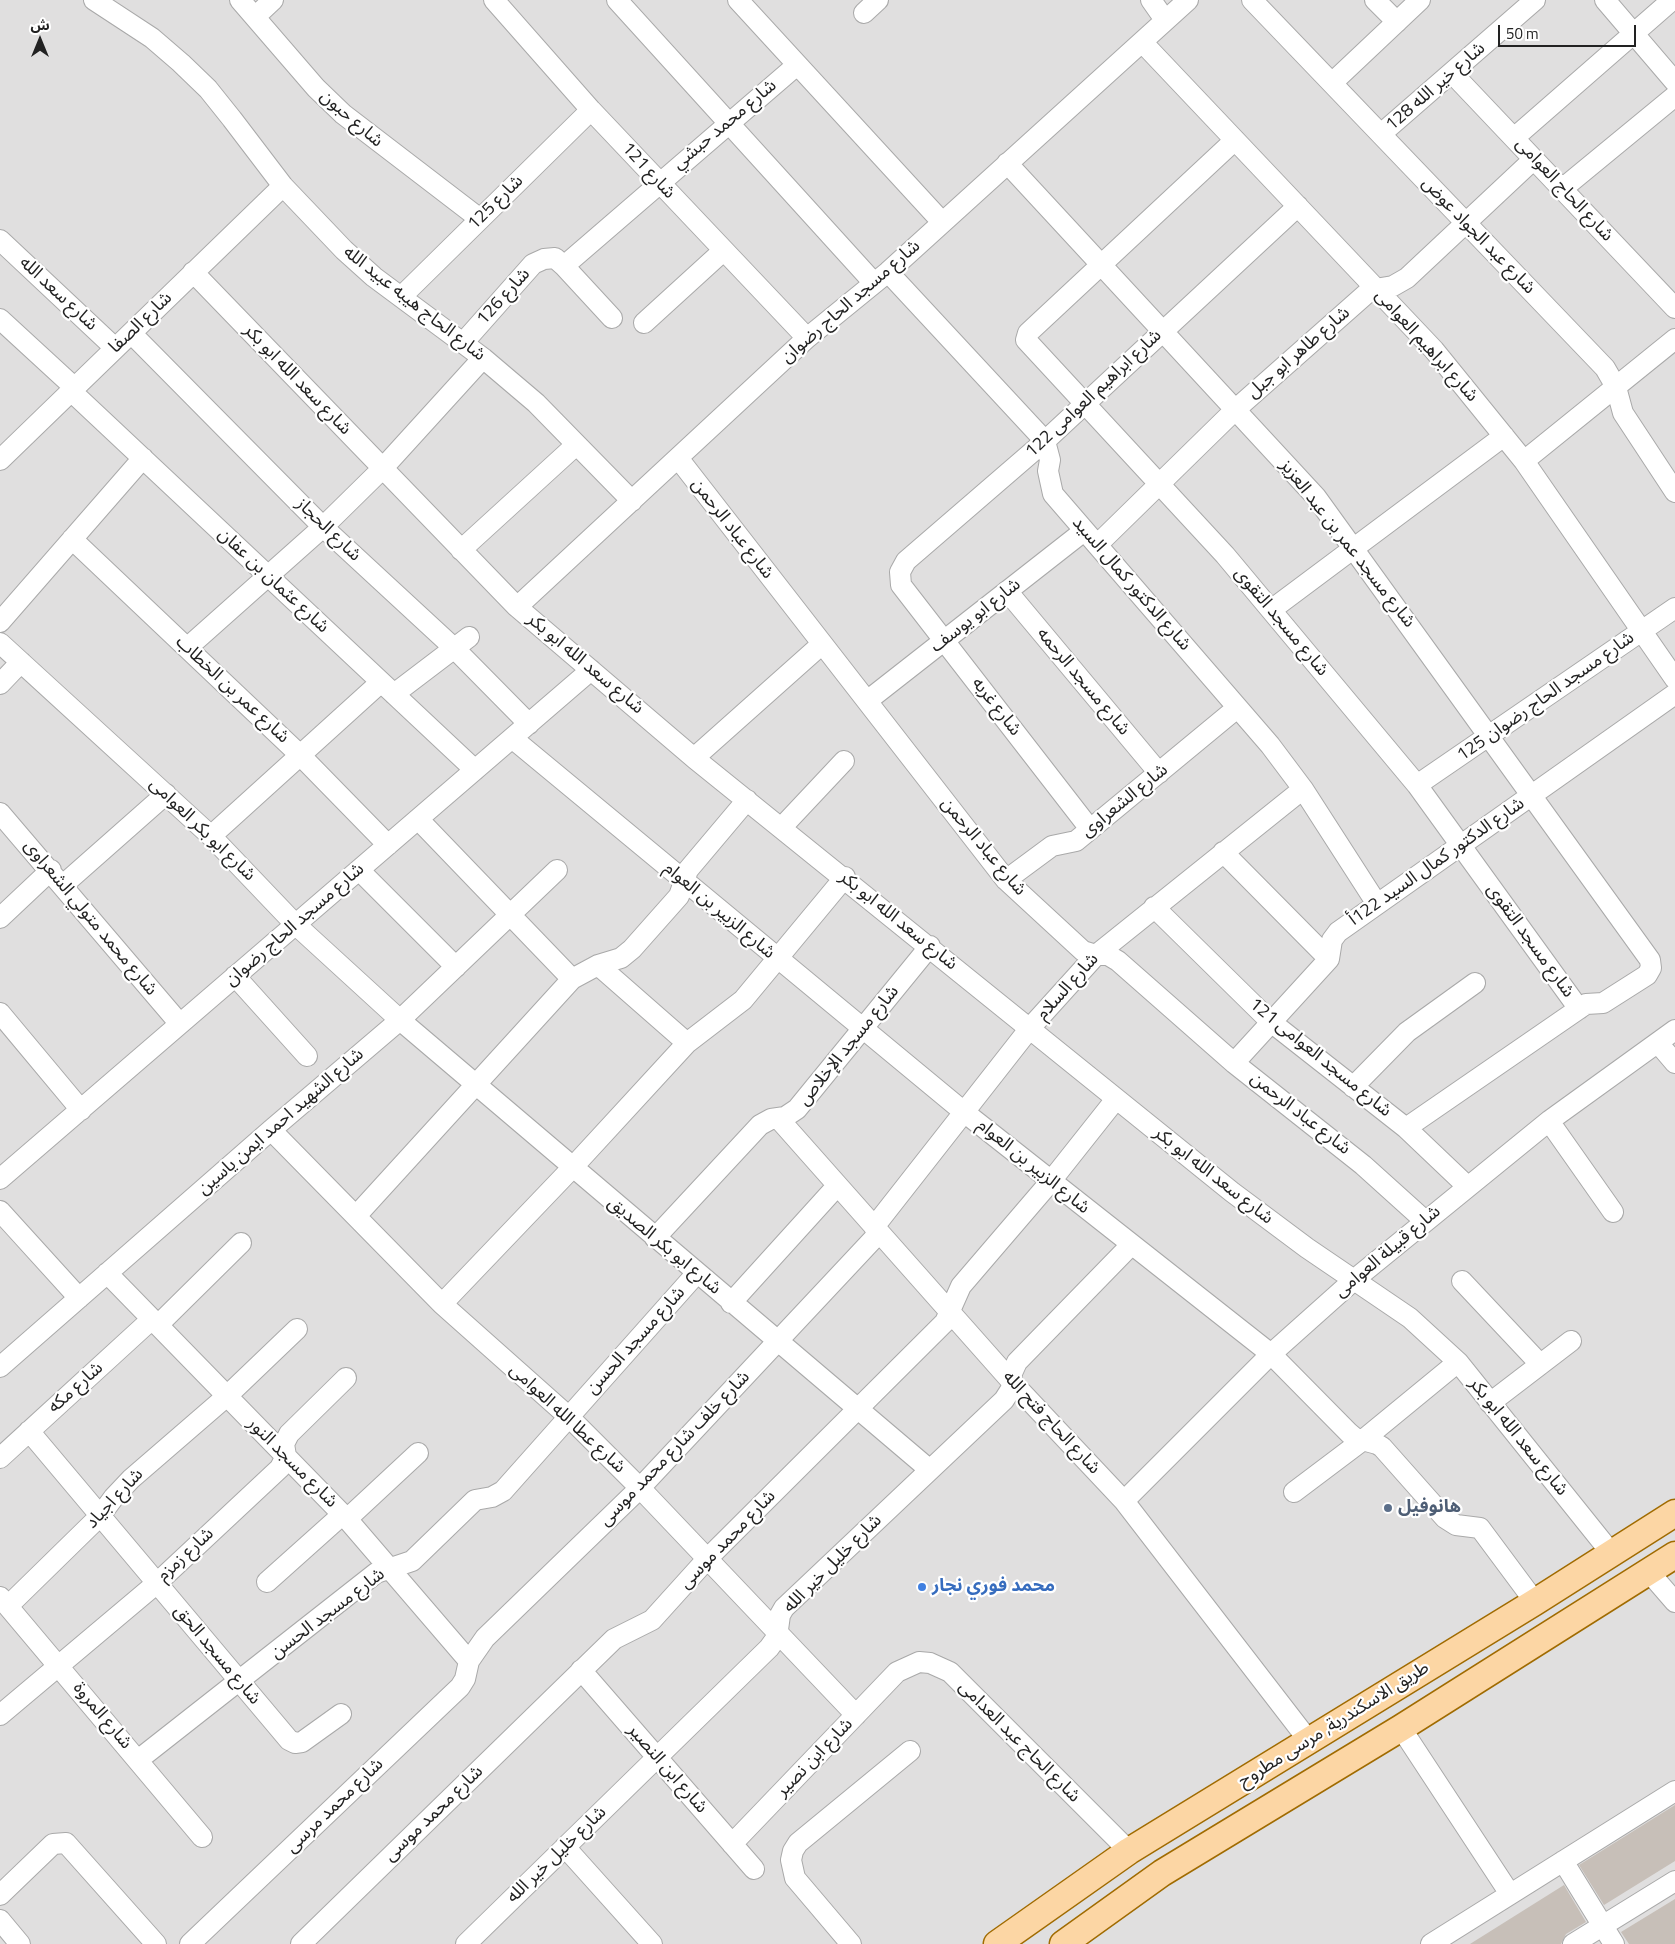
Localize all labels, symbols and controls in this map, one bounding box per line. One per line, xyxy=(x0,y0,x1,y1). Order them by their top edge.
text: ش xyxy=(30,14,50,35)
north arrow xyxy=(15,15,65,65)
scale bar xyxy=(1500,15,1638,47)
text: 50 m xyxy=(1506,22,1539,45)
street label: شارع خير الله 128 xyxy=(1382,38,1490,136)
street label: شارع محمد حبشي xyxy=(669,75,781,175)
street label: شارع حبون xyxy=(315,86,387,152)
street label: شارع الحاج العوامى xyxy=(1510,134,1618,246)
street label: شارع 121 xyxy=(616,138,680,204)
street label: شارع 125 xyxy=(464,171,528,235)
street label: شارع عبد الجواد عوض xyxy=(1417,173,1539,299)
street label: شارع مسجد الحاج رضوان xyxy=(777,236,925,368)
street label: شارع الحاج هيبه عبيد الله xyxy=(339,242,489,366)
street label: شارع سعد الله xyxy=(14,252,102,336)
street label: شارع 126 xyxy=(473,264,535,330)
street label: شارع ابراهيم العوامى xyxy=(1370,285,1482,407)
street label: شارع الصفا xyxy=(105,288,177,358)
street label: شارع طاهر ابو جبل xyxy=(1243,302,1355,404)
street label: شارع سعد الله ابو بكر xyxy=(239,320,355,440)
street label: شارع ابراهيم العوامى 122 xyxy=(1021,325,1167,463)
street label: شارع مسجد عمر بن عبد العزيز xyxy=(1275,456,1419,632)
street label: شارع عباد الرحمن xyxy=(686,474,778,584)
street label: شارع الحجاز xyxy=(291,493,365,567)
street label: شارع الدكتور كمال السيد xyxy=(1067,512,1195,656)
street label: شارع عثمان بن عفان xyxy=(213,524,333,638)
street label: شارع مسجد التقوى xyxy=(1229,563,1333,681)
street label: شارع ابو يوسف xyxy=(927,574,1025,658)
street label: شارع سعد الله ابو بكر xyxy=(522,609,648,719)
street label: شارع مسجد الرحمه xyxy=(1032,624,1134,740)
street label: شارع مسجد الحاج رضوان 125 xyxy=(1453,627,1639,767)
street label: شارع عمر بن الخطاب xyxy=(171,632,293,748)
street label: شارع غربه xyxy=(966,673,1026,741)
street label: شارع الشعراوى xyxy=(1077,759,1173,843)
street label: شارع ابو بكر العوامى xyxy=(144,774,260,886)
street label: شارع عباد الرحمن xyxy=(936,793,1030,901)
street label: شارع الدكتور كمال السيد 122أ xyxy=(1345,793,1529,931)
street label: شارع محمد متولي الشعراوى xyxy=(18,836,162,1000)
street label: شارع الزبير بن العوام xyxy=(659,858,779,964)
street label: شارع مسجد الحاج رضوان xyxy=(221,859,369,991)
street label: شارع سعد الله ابو بكر xyxy=(835,867,961,975)
street label: شارع مسجد التقوى xyxy=(1481,880,1579,1002)
street label: شارع السلام xyxy=(1032,949,1104,1025)
street label: شارع مسجد الإخلاص xyxy=(794,982,904,1110)
street label: شارع مسجد العوامى 121 xyxy=(1244,994,1396,1122)
street label: شارع الشهيد احمد ايمن ياسين xyxy=(193,1044,369,1200)
street label: شارع عباد الرحمن xyxy=(1245,1068,1355,1160)
street label: شارع الزبير بن العوام xyxy=(972,1115,1094,1219)
street label: شارع سعد الله ابو بكر xyxy=(1149,1123,1277,1229)
street label: شارع ابو بكر الصديق xyxy=(603,1192,725,1300)
street label: شارع قبيلة العوامى xyxy=(1331,1201,1445,1303)
street label: شارع مسجد الحسن xyxy=(582,1283,690,1399)
street label: شارع مكه xyxy=(44,1358,108,1418)
street label: شارع عطا الله العوامى xyxy=(504,1360,630,1478)
street label: شارع خلف شارع محمد موسى xyxy=(595,1367,755,1531)
street label: شارع الحاج فتح الله xyxy=(998,1367,1104,1479)
street label: شارع سعد الله ابو بكر xyxy=(1464,1374,1572,1500)
street label: شارع مسجد النور xyxy=(242,1413,342,1513)
street label: شارع اجياد xyxy=(82,1464,148,1534)
street label: شارع محمد موسى xyxy=(675,1486,781,1594)
place label: هانوفيل xyxy=(1398,1497,1461,1519)
marker: هانوفيل xyxy=(1382,1502,1394,1514)
street label: شارع خليل خير الله xyxy=(779,1510,887,1618)
street label: شارع زمزم xyxy=(153,1523,219,1587)
street label: شارع مسجد الحسن xyxy=(267,1564,389,1664)
place label: محمد فوري نجار xyxy=(932,1576,1055,1598)
marker: محمد فوري نجار xyxy=(916,1581,928,1593)
street label: شارع مسجد الحق xyxy=(169,1601,265,1709)
street label: طريق الاسكندرية, مرسى مطروح xyxy=(1235,1657,1433,1793)
street label: شارع الحاج عبد العدامى xyxy=(953,1676,1085,1808)
street label: شارع المروة xyxy=(68,1678,136,1754)
street label: شارع ابن نصير xyxy=(772,1714,858,1802)
street label: شارع ابن النصير xyxy=(622,1720,712,1818)
street label: شارع محمد مرسى xyxy=(282,1754,388,1858)
street label: شارع محمد موسى xyxy=(380,1761,488,1867)
street label: شارع خليل خير الله xyxy=(503,1802,611,1908)

